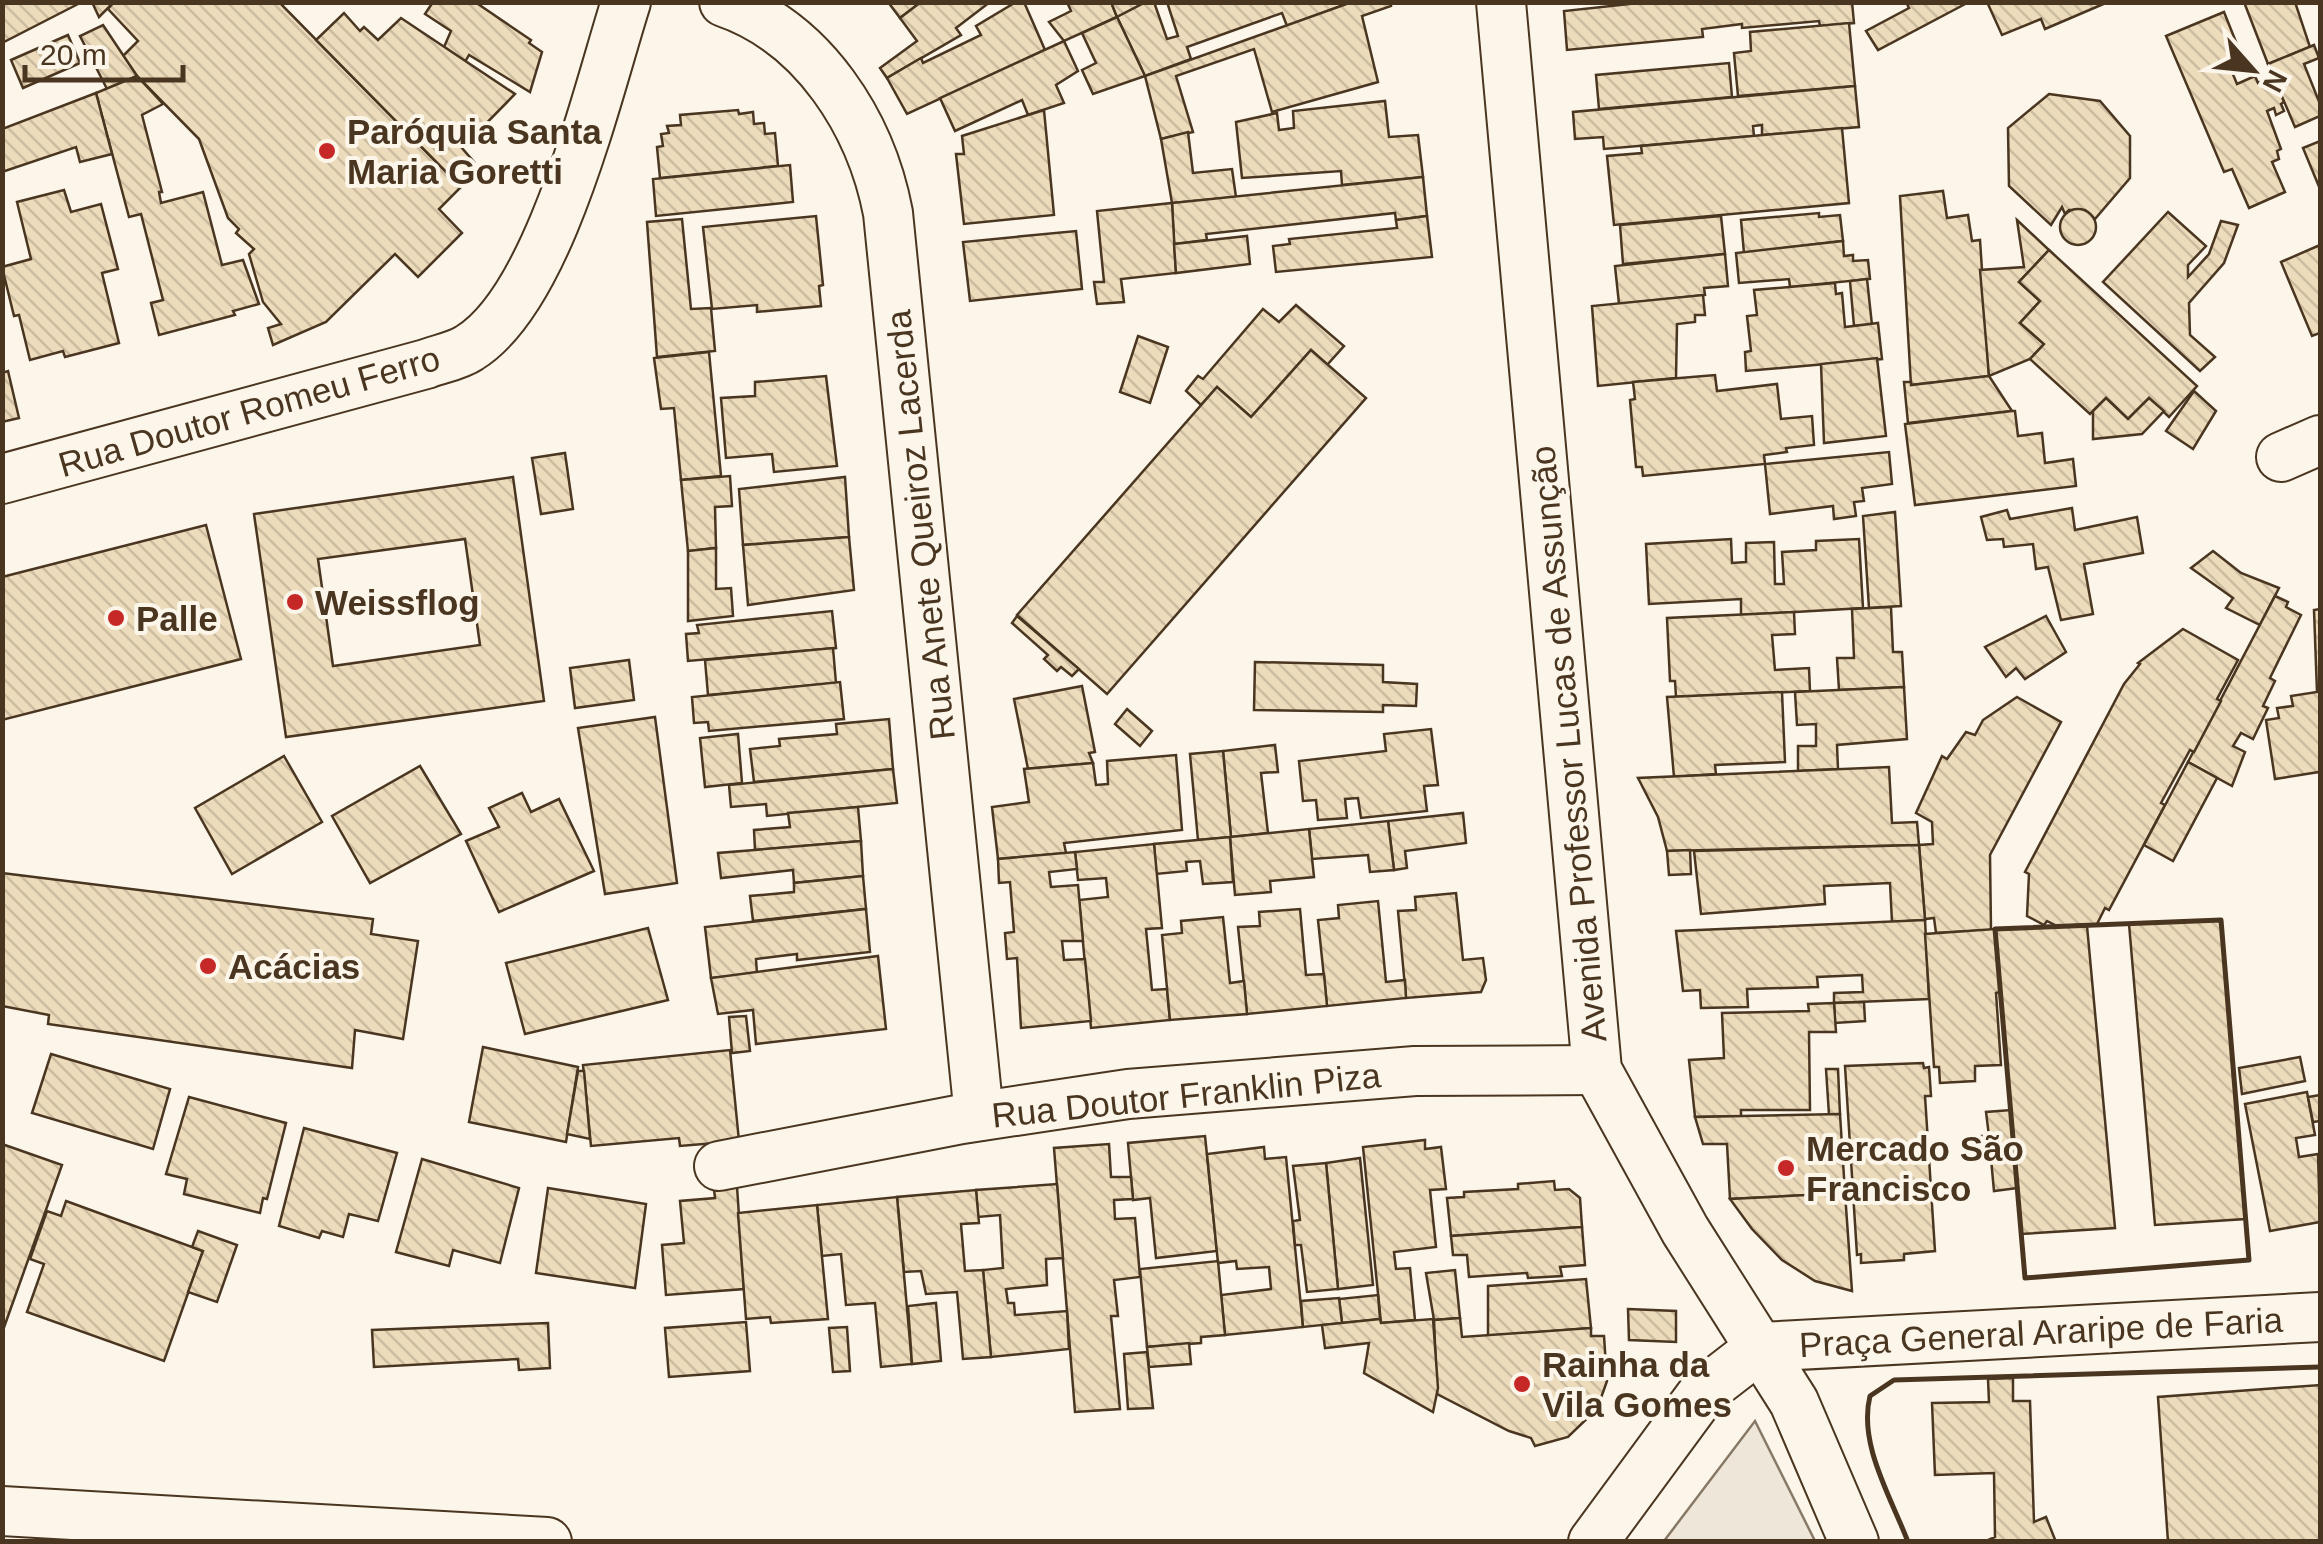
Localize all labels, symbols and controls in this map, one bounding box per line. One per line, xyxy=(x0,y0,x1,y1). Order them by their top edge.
scale bar xyxy=(25,20,182,82)
north arrow xyxy=(2203,20,2303,120)
text: 20 m xyxy=(40,38,107,71)
text: N xyxy=(2256,65,2293,97)
place label: Paróquia Santa Maria Goretti xyxy=(347,112,602,191)
marker: Paróquia Santa Maria Goretti xyxy=(316,140,338,162)
street label: Rua Anete Queiroz Lacerda xyxy=(878,308,962,742)
street label: Rua Doutor Romeu Ferro xyxy=(54,338,444,484)
street label: Avenida Professor Lucas de Assunção xyxy=(1522,444,1614,1044)
place label: Weissflog xyxy=(315,583,480,622)
marker: Weissflog xyxy=(284,591,306,613)
place label: Palle xyxy=(136,599,218,638)
marker: Palle xyxy=(105,607,127,629)
place label: Acácias xyxy=(228,947,360,986)
marker: Acácias xyxy=(197,955,219,977)
street label: Rua Doutor Franklin Piza xyxy=(990,1055,1383,1135)
place label: Mercado São Francisco xyxy=(1806,1129,2024,1208)
marker: Mercado São Francisco xyxy=(1775,1157,1797,1179)
street label: Praça General Araripe de Faria xyxy=(1798,1300,2284,1364)
place label: Rainha da Vila Gomes xyxy=(1542,1345,1732,1424)
marker: Rainha da Vila Gomes xyxy=(1511,1373,1533,1395)

